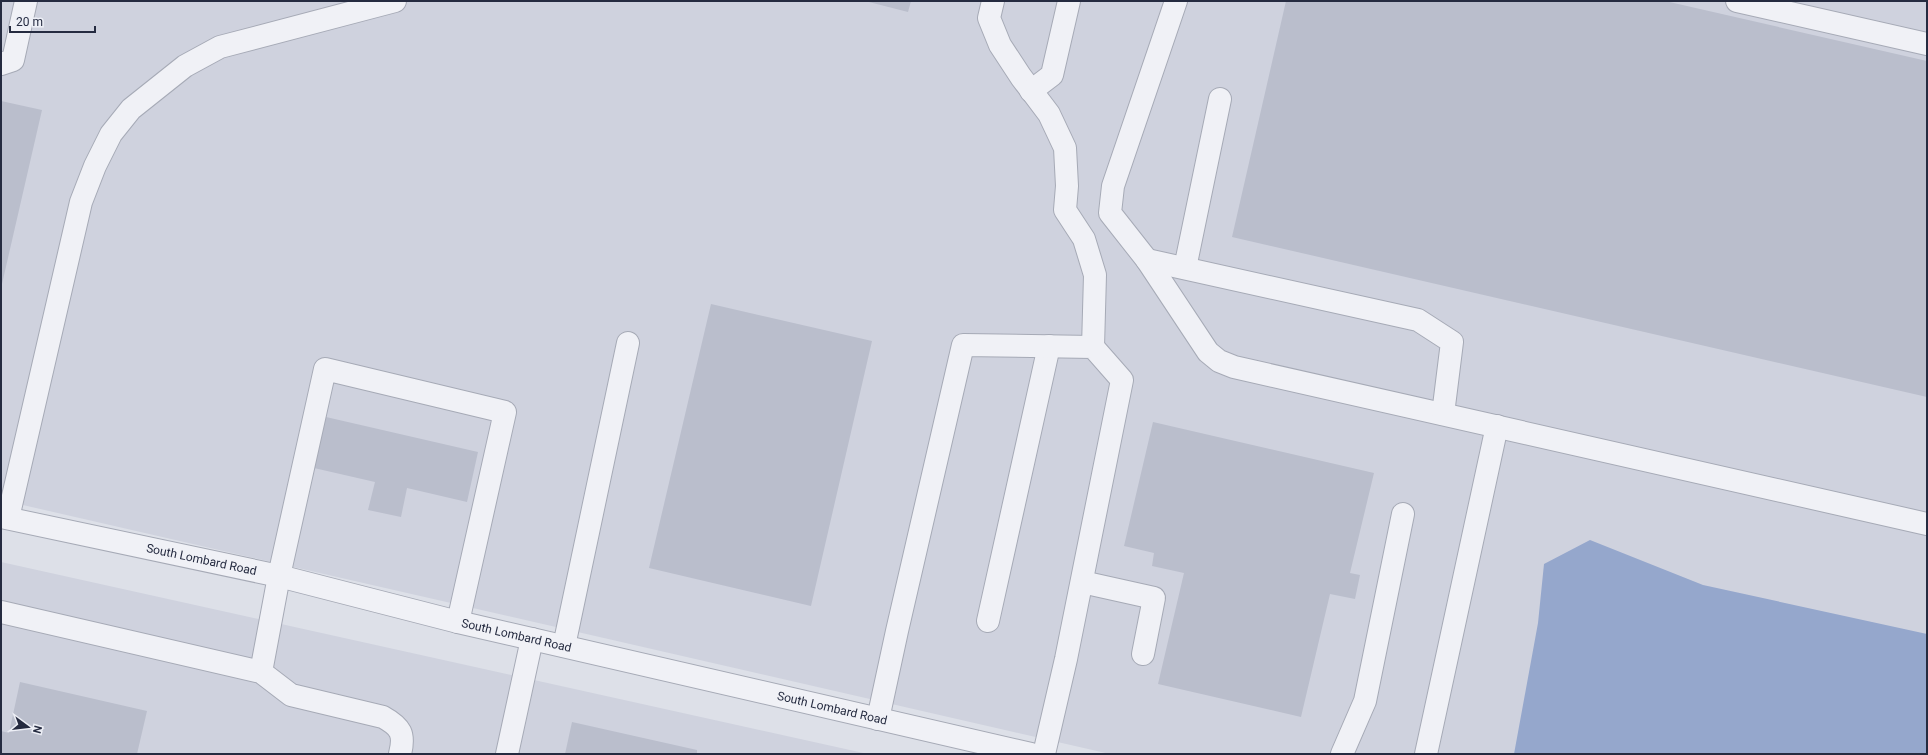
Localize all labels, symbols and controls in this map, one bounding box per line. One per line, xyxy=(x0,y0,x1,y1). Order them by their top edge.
scale bar xyxy=(10,8,95,34)
text: 20 m xyxy=(16,15,43,29)
street label: South Lombard Road xyxy=(145,541,258,578)
street label: South Lombard Road xyxy=(460,616,573,655)
street label: South Lombard Road xyxy=(776,689,889,728)
north arrow xyxy=(8,707,48,747)
text: N xyxy=(30,724,44,735)

